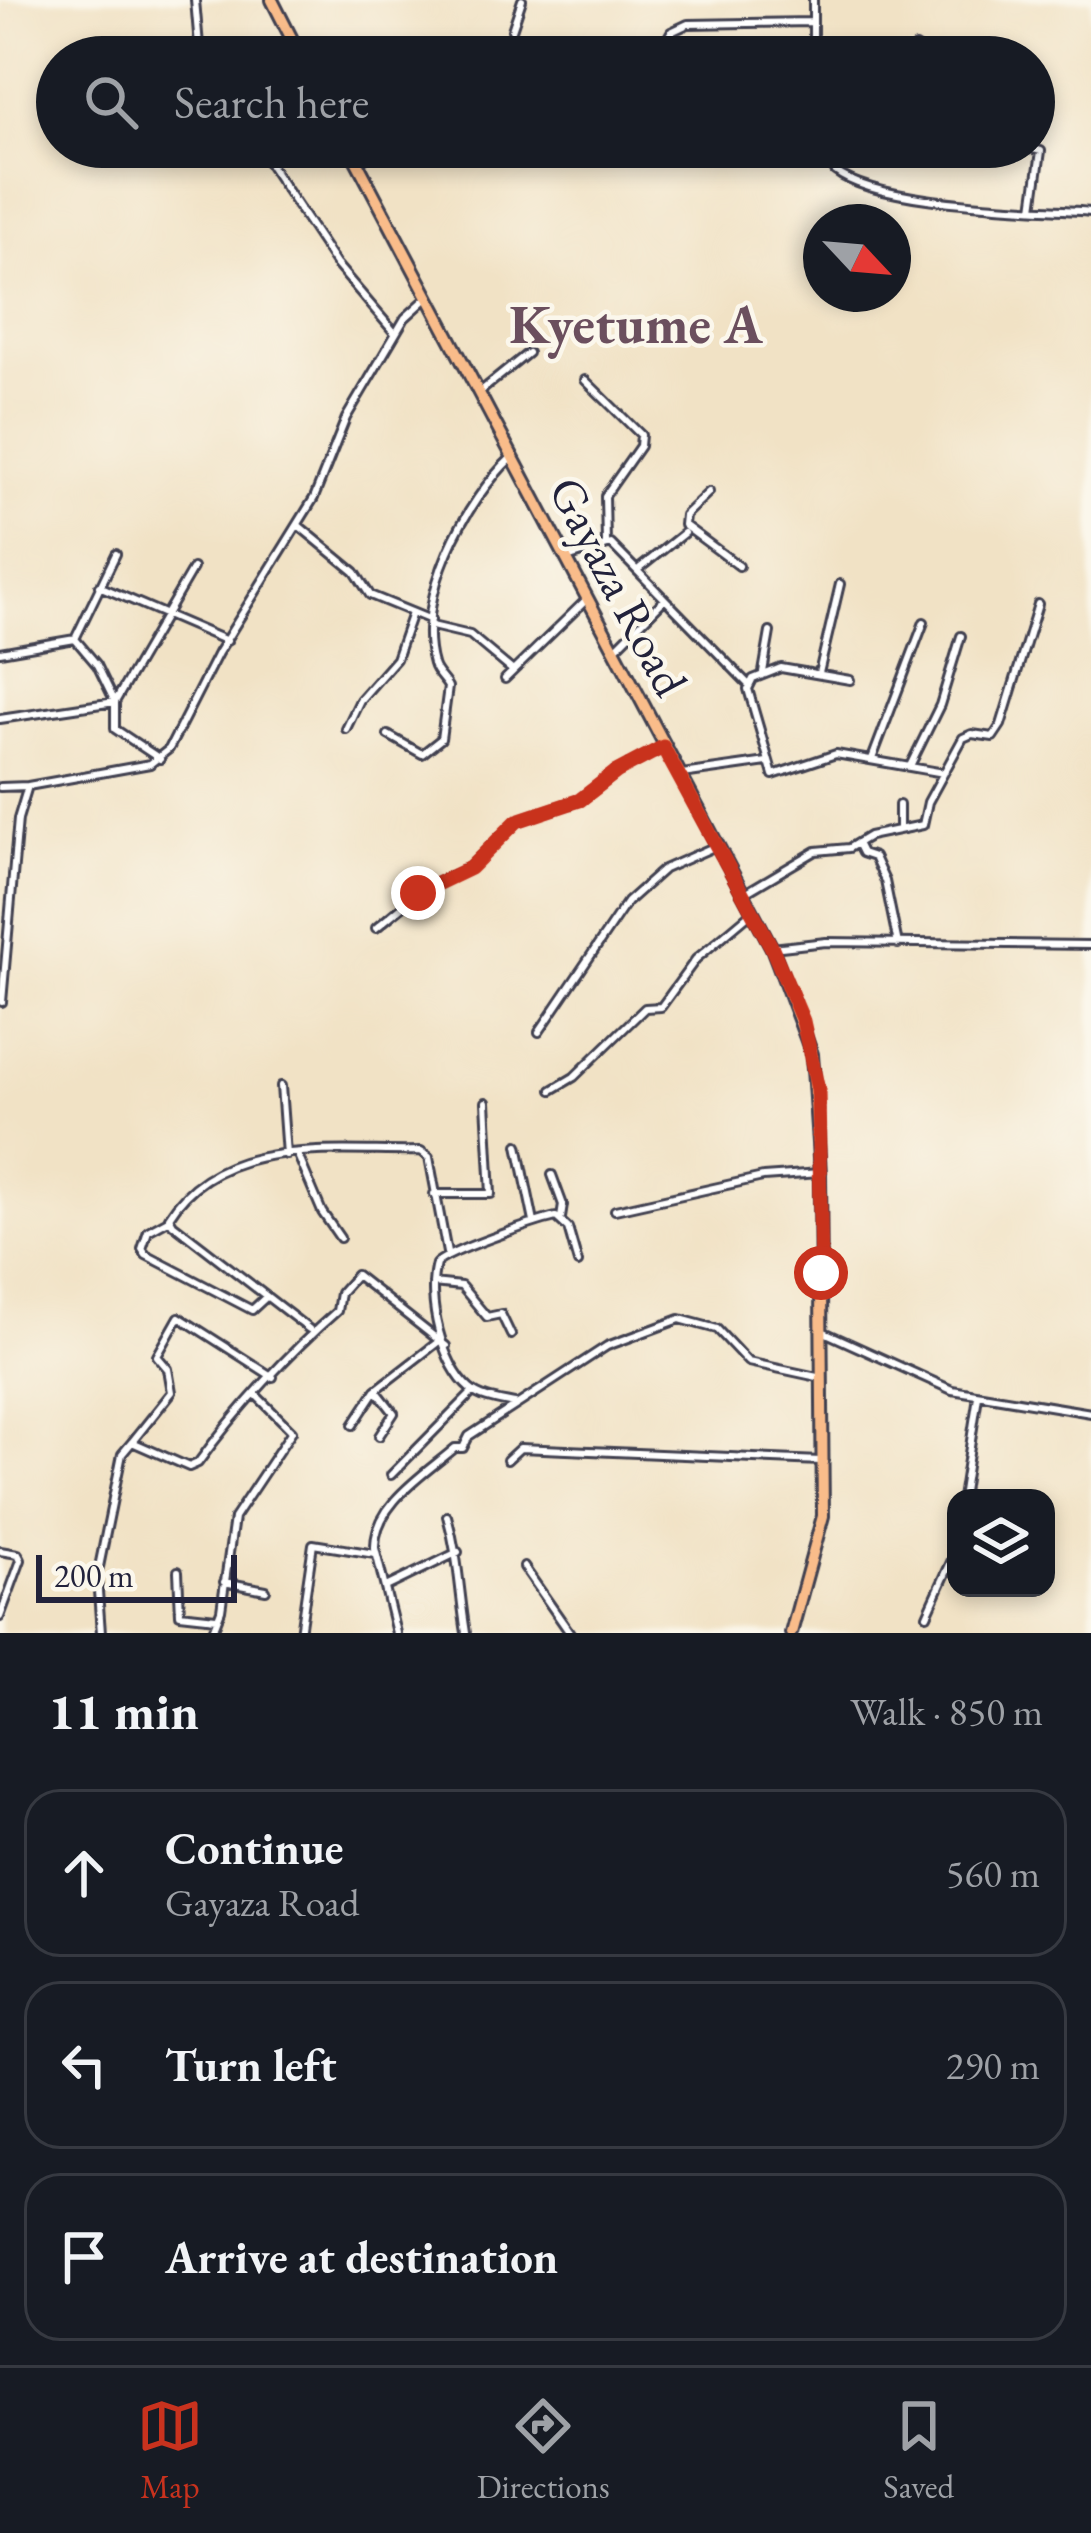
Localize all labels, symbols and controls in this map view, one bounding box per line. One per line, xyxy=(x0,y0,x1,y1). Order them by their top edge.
search box xyxy=(36,36,1055,168)
icon: search xyxy=(78,69,144,135)
text: Search here xyxy=(174,73,369,131)
north arrow xyxy=(803,204,911,312)
district label: Kyetume A xyxy=(509,289,764,359)
street label: Gayaza Road xyxy=(535,466,703,707)
route end xyxy=(391,866,445,920)
route start xyxy=(794,1246,848,1300)
map controls xyxy=(947,1489,1055,1597)
button: layers xyxy=(947,1489,1055,1597)
scale bar xyxy=(36,1549,237,1602)
text: 200 m xyxy=(54,1554,134,1597)
text: 11 min xyxy=(48,1678,199,1744)
text: Walk · 850 m xyxy=(850,1686,1043,1737)
text: Continue xyxy=(165,1819,343,1877)
icon: ahead xyxy=(51,1840,117,1906)
text: 560 m xyxy=(946,1848,1040,1899)
text: Gayaza Road xyxy=(165,1877,360,1928)
icon: left xyxy=(51,2032,117,2098)
text: Turn left xyxy=(165,2036,337,2094)
text: 290 m xyxy=(946,2040,1040,2091)
icon: arrive xyxy=(51,2224,117,2290)
text: Arrive at destination xyxy=(165,2228,558,2286)
tab: Map xyxy=(137,2393,203,2508)
tab: Directions xyxy=(477,2393,610,2508)
tab: Saved xyxy=(883,2393,954,2508)

